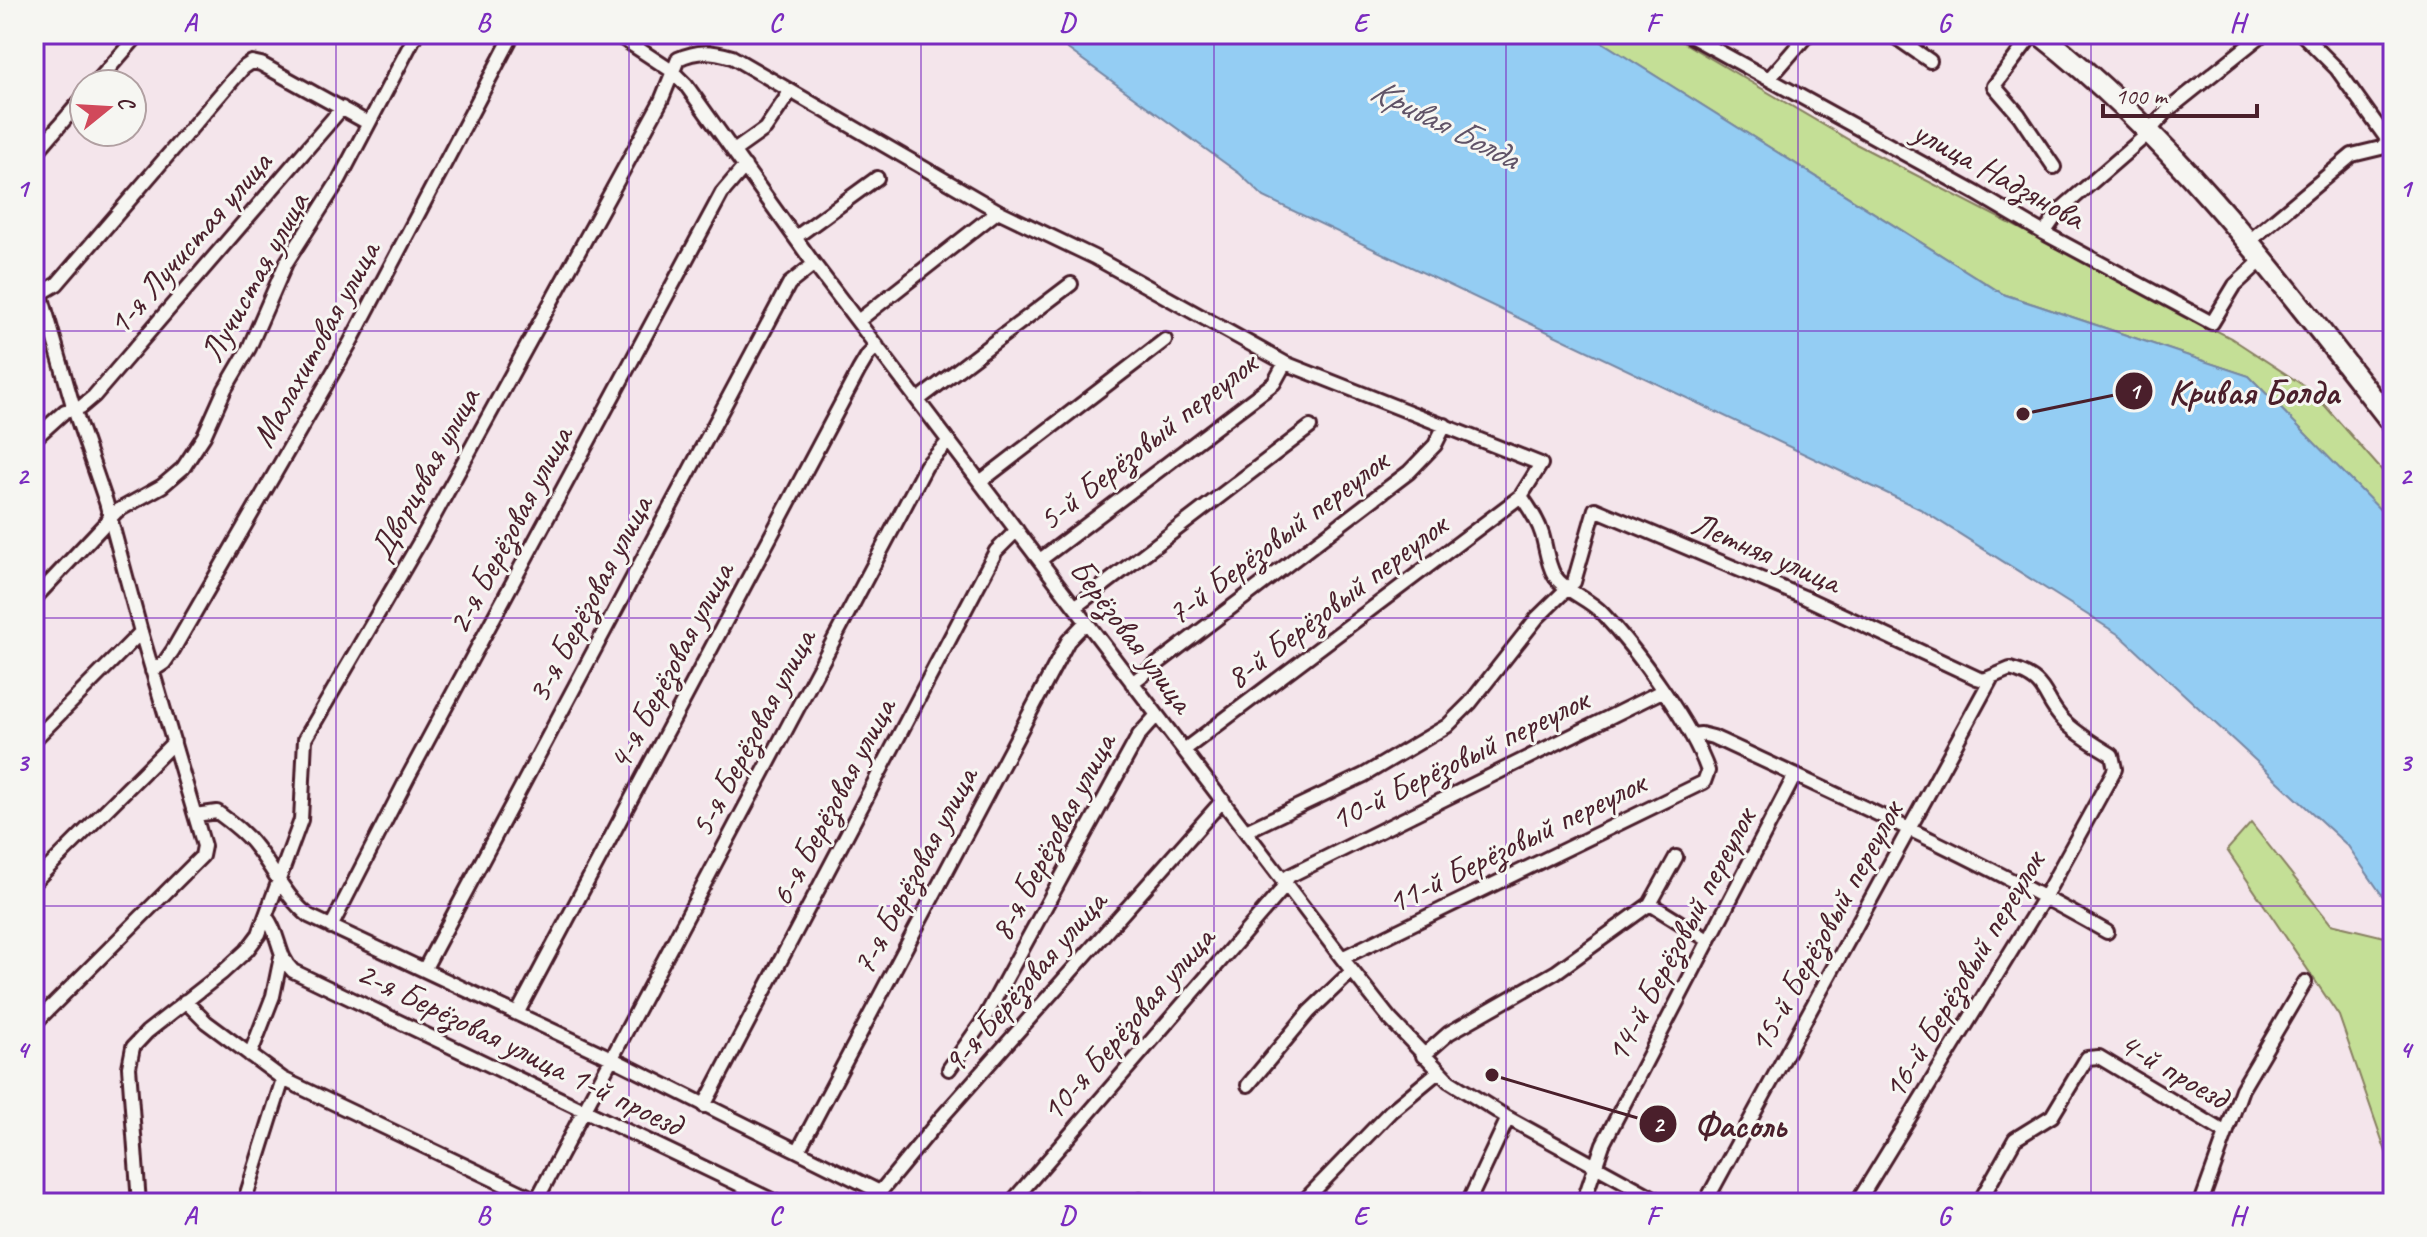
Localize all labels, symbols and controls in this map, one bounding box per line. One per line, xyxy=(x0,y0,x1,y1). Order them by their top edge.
text: A xyxy=(183,6,198,39)
text: B xyxy=(476,6,492,39)
text: C xyxy=(769,6,785,39)
text: D xyxy=(1059,6,1077,39)
text: E xyxy=(1353,6,1371,39)
text: F xyxy=(1646,6,1664,39)
text: G xyxy=(1938,6,1954,39)
text: H xyxy=(2230,6,2250,39)
water label: Кривая Болда xyxy=(1363,66,1530,181)
north arrow xyxy=(68,68,148,148)
scale bar xyxy=(2103,68,2257,118)
text: 100 m xyxy=(2115,81,2169,111)
text: С xyxy=(111,93,142,115)
street label: улица Надзянова xyxy=(1904,108,2094,240)
street label: 1-я Лучистая улица xyxy=(96,140,282,346)
text: 1 xyxy=(16,172,31,205)
text: 1 xyxy=(2399,172,2414,205)
street label: Лучистая улица xyxy=(190,184,318,370)
street label: Малахитовая улица xyxy=(241,231,391,454)
street label: 5-й Берёзовый переулок xyxy=(1029,340,1268,540)
callout: Кривая Болда xyxy=(2114,361,2355,421)
text: Кривая Болда xyxy=(2169,369,2342,415)
text: 1 xyxy=(2129,376,2143,406)
street label: Дворцовая улица xyxy=(359,378,490,568)
street label: 2-я Берёзовая улица xyxy=(436,416,583,641)
street label: 7-й Берёзовый переулок xyxy=(1158,437,1399,634)
text: 2 xyxy=(16,459,30,492)
text: 2 xyxy=(2399,459,2413,492)
street label: 3-я Берёзовая улица xyxy=(516,485,663,710)
street label: 8-й Берёзовый переулок xyxy=(1217,501,1458,698)
street label: Летняя улица xyxy=(1685,501,1850,604)
street label: Берёзовая улица xyxy=(1060,549,1206,723)
street label: 4-я Берёзовая улица xyxy=(597,552,744,777)
street label: 5-я Берёзовая улица xyxy=(679,619,826,844)
street label: 10-й Берёзовый переулок xyxy=(1323,676,1598,840)
street label: 6-я Берёзовая улица xyxy=(759,688,906,913)
street label: 8-я Берёзовая улица xyxy=(979,723,1126,948)
text: 3 xyxy=(16,746,30,779)
text: 3 xyxy=(2399,746,2413,779)
street label: 7-я Берёзовая улица xyxy=(841,757,988,982)
street label: 11-й Берёзовый переулок xyxy=(1380,759,1655,923)
street label: 15-й Берёзовый переулок xyxy=(1738,790,1914,1061)
street label: 14-й Берёзовый переулок xyxy=(1595,797,1767,1070)
street label: 16-й Берёзовый переулок xyxy=(1872,840,2056,1107)
street label: 9-я Берёзовая улица xyxy=(933,879,1117,1083)
street label: 10-я Берёзовая улица xyxy=(1031,915,1225,1130)
street label: 2-я Берёзовая улица 1-й проезд xyxy=(350,950,693,1147)
street label: 4-й проезд xyxy=(2111,1022,2239,1120)
text: 4 xyxy=(16,1033,31,1066)
text: 4 xyxy=(2399,1033,2414,1066)
callout: Фасоль xyxy=(1638,1094,1802,1154)
text: Фасоль xyxy=(1694,1102,1788,1148)
text: 2 xyxy=(1653,1109,1666,1139)
text: A xyxy=(183,1199,198,1232)
text: B xyxy=(476,1199,492,1232)
text: C xyxy=(769,1199,785,1232)
text: D xyxy=(1059,1199,1077,1232)
text: E xyxy=(1353,1199,1371,1232)
text: F xyxy=(1646,1199,1664,1232)
text: G xyxy=(1938,1199,1954,1232)
text: H xyxy=(2230,1199,2250,1232)

